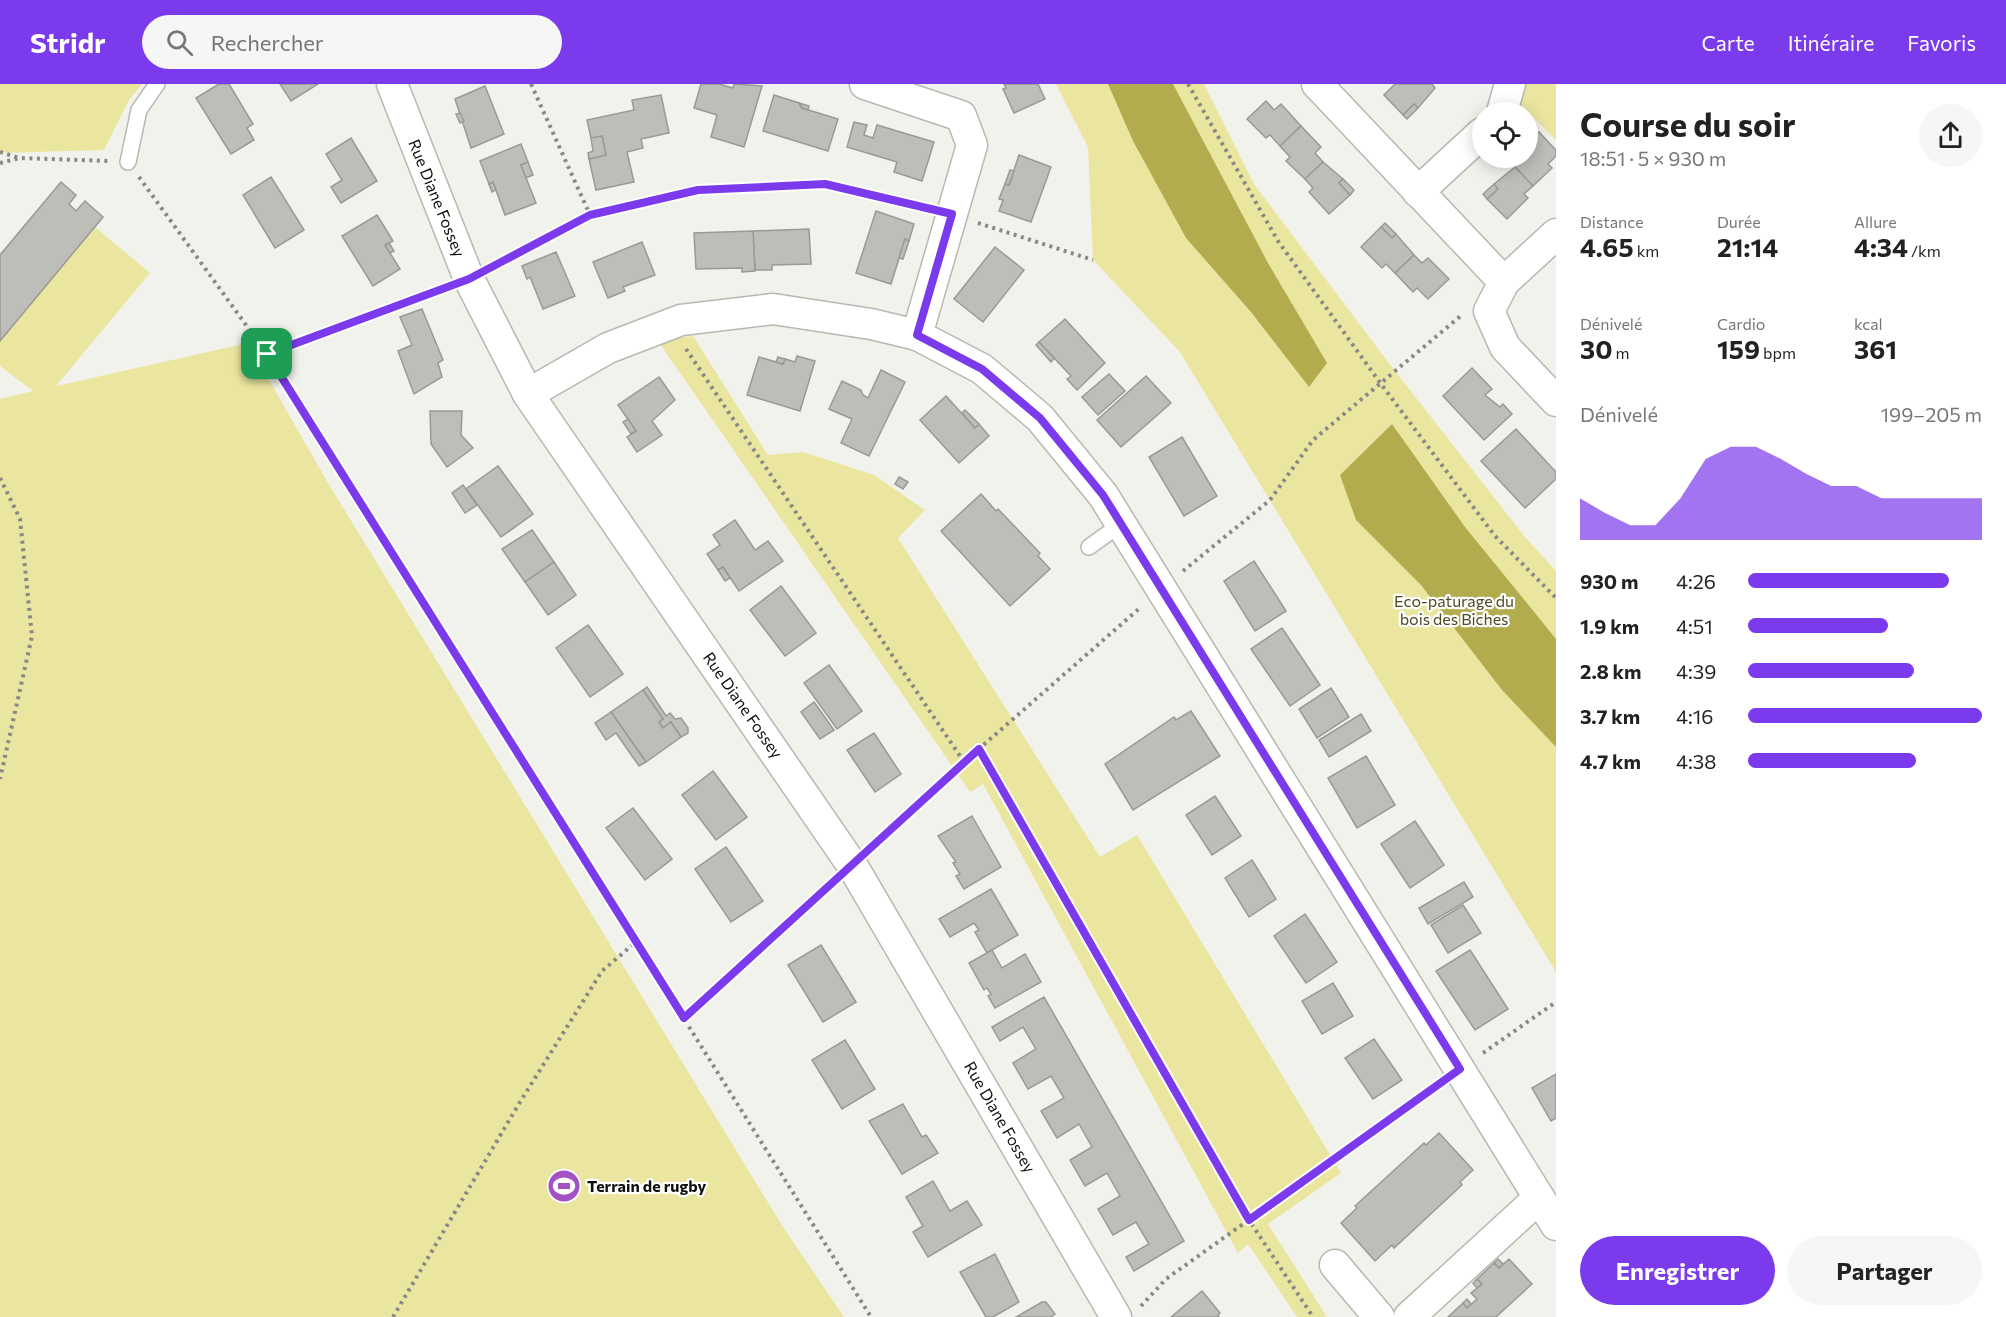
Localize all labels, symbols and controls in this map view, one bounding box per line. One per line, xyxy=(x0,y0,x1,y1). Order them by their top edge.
search box xyxy=(142,15,562,69)
text: Stridr xyxy=(30,25,106,59)
icon: search xyxy=(163,26,196,59)
text: Rechercher xyxy=(211,29,324,56)
text: Carte xyxy=(1701,30,1755,55)
text: Itinéraire xyxy=(1788,30,1874,55)
text: Favoris xyxy=(1907,30,1976,55)
map controls xyxy=(1472,102,1538,168)
button: locate xyxy=(1472,102,1538,168)
text: Course du soir xyxy=(1580,103,1796,144)
button: share xyxy=(1919,104,1982,167)
street label: Rue Diane Fossey xyxy=(405,136,470,259)
text: 18:51 · 5 × 930 m xyxy=(1580,146,1726,170)
text: Distance xyxy=(1580,212,1644,231)
text: Durée xyxy=(1717,212,1761,231)
text: Allure xyxy=(1854,212,1897,231)
text: 4.65 xyxy=(1580,231,1634,262)
text: 21:14 xyxy=(1717,231,1778,262)
text: 4:34 xyxy=(1854,231,1908,262)
text: km xyxy=(1634,241,1659,260)
text: /km xyxy=(1908,241,1941,260)
text: Dénivelé xyxy=(1580,314,1642,333)
text: Cardio xyxy=(1717,314,1765,333)
text: kcal xyxy=(1854,314,1883,333)
pin xyxy=(241,328,292,379)
text: 30 xyxy=(1580,333,1612,364)
text: 159 xyxy=(1717,333,1760,364)
text: 361 xyxy=(1854,333,1897,364)
icon: arrive xyxy=(250,337,283,370)
text: m xyxy=(1612,343,1629,362)
text: bpm xyxy=(1760,343,1796,362)
text: Dénivelé xyxy=(1580,402,1658,426)
text: 199–205 m xyxy=(1881,402,1982,426)
text: 930 m xyxy=(1580,569,1638,593)
text: 4:26 xyxy=(1676,569,1716,593)
park label: Eco-paturage du bois des Biches xyxy=(1394,591,1514,628)
text: 1.9 km xyxy=(1580,614,1639,638)
text: 4:51 xyxy=(1676,614,1713,638)
street label: Rue Diane Fossey xyxy=(700,648,787,761)
text: 2.8 km xyxy=(1580,659,1642,683)
text: 4:39 xyxy=(1676,659,1716,683)
text: 3.7 km xyxy=(1580,704,1640,728)
text: 4:16 xyxy=(1676,704,1713,728)
text: 4.7 km xyxy=(1580,749,1641,773)
text: 4:38 xyxy=(1676,749,1716,773)
street label: Rue Diane Fossey xyxy=(961,1058,1040,1176)
sports icon: Terrain de rugby xyxy=(546,1168,582,1204)
place label: Terrain de rugby xyxy=(587,1176,706,1195)
button: Enregistrer xyxy=(1580,1236,1775,1305)
button: Partager xyxy=(1787,1236,1982,1305)

